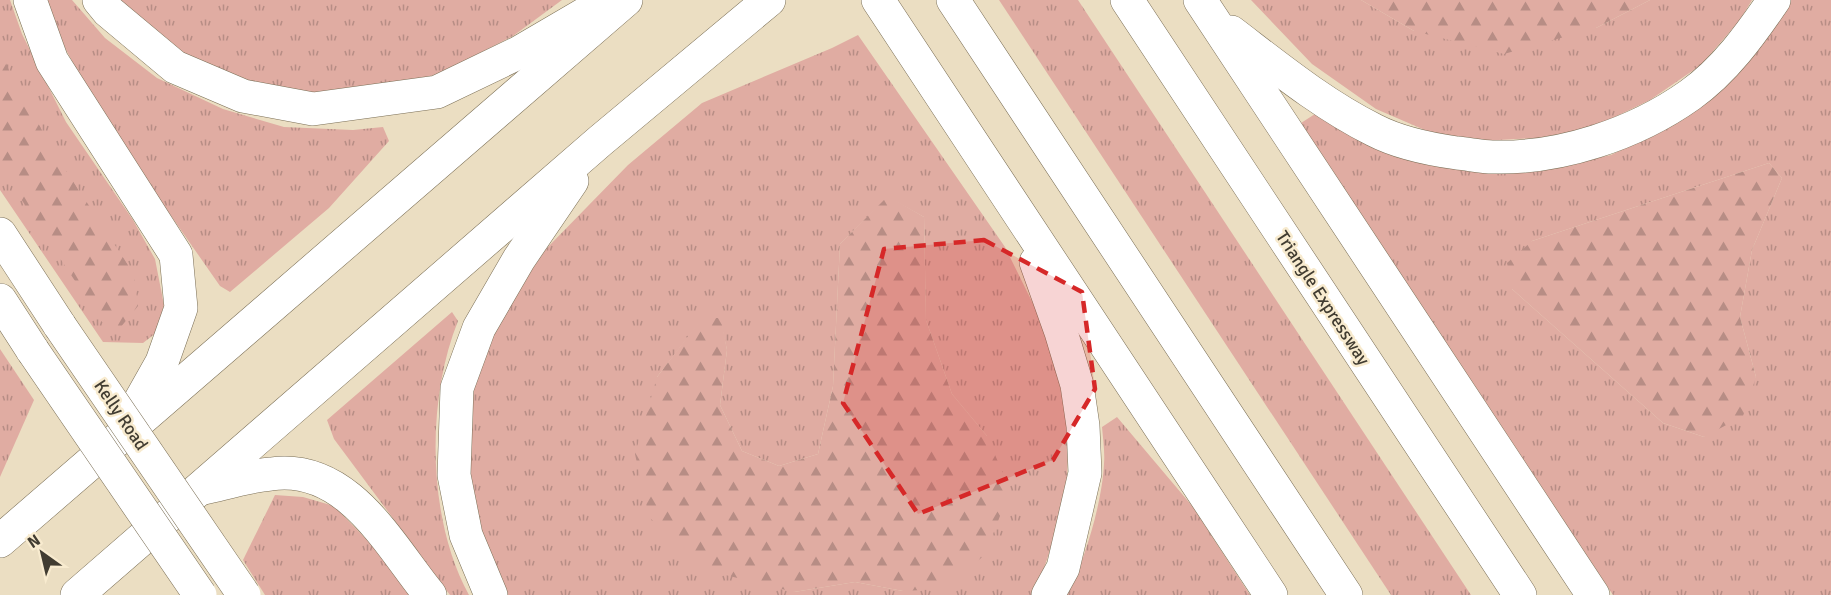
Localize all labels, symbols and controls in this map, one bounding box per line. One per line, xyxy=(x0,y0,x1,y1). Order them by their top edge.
street label: Triangle Expressway xyxy=(1271,227,1375,370)
street label: Kelly Road xyxy=(89,375,153,455)
north arrow xyxy=(12,523,72,583)
text: N xyxy=(24,530,44,553)

